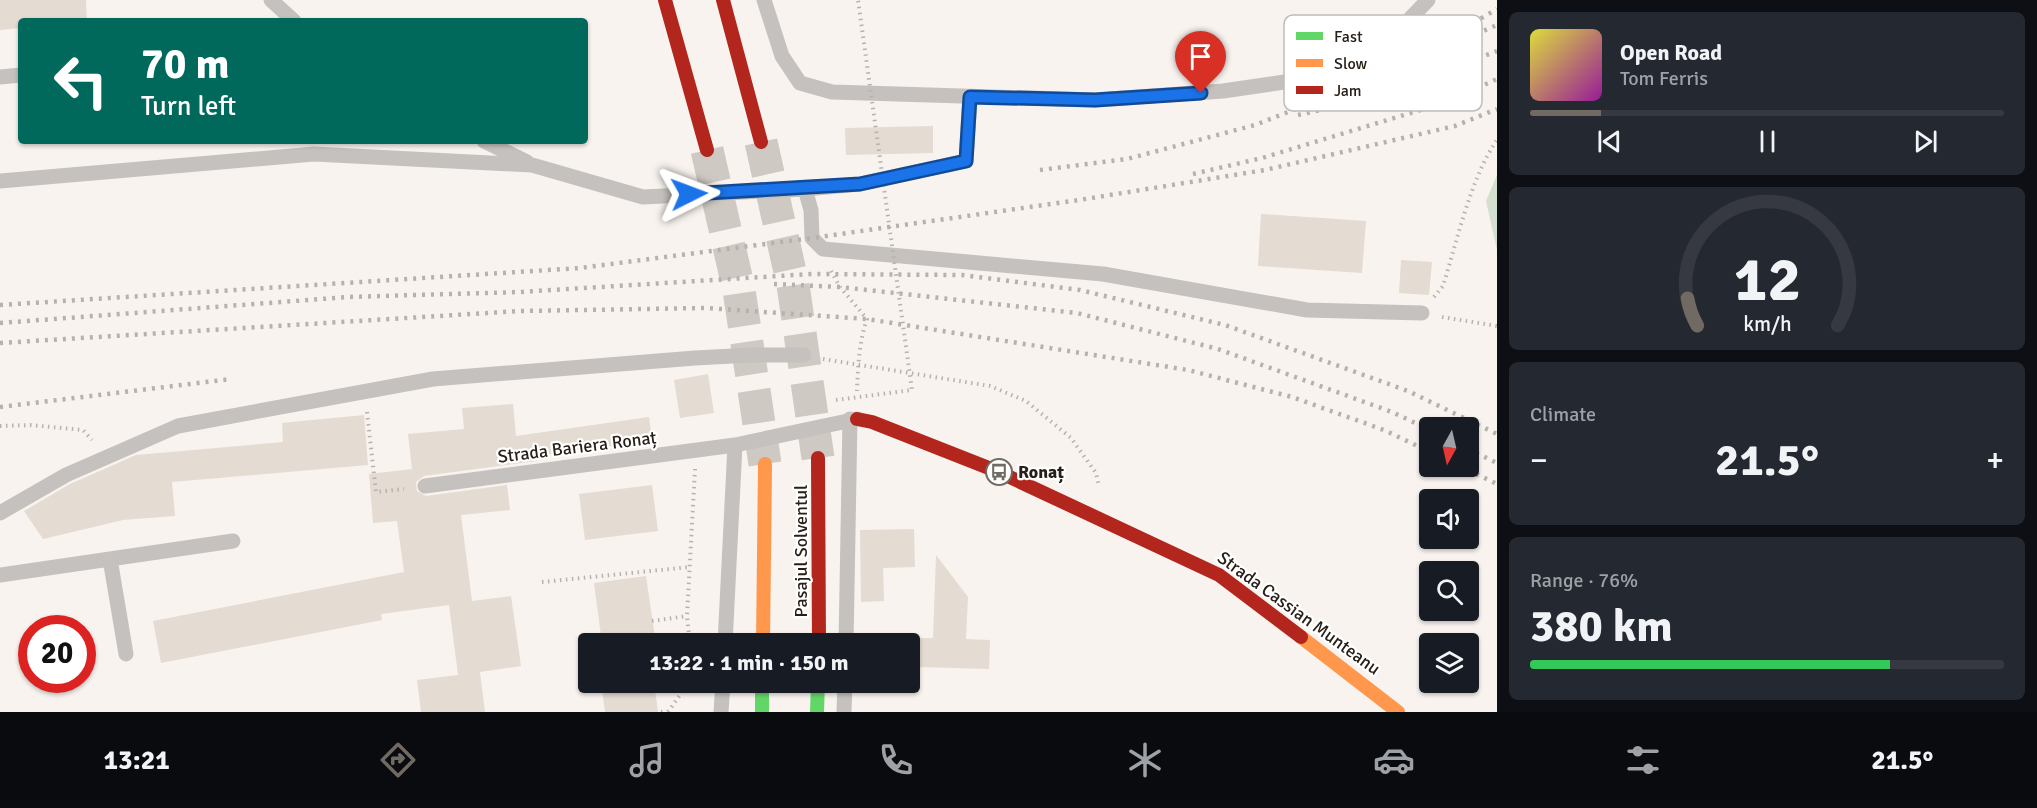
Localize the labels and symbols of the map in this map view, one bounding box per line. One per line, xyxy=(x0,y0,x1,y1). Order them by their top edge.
legend xyxy=(1284,15,1482,111)
text: Fast xyxy=(1334,27,1363,47)
pin xyxy=(1175,31,1226,93)
text: Slow xyxy=(1334,54,1368,74)
text: Jam xyxy=(1334,81,1362,101)
position arrow xyxy=(657,162,721,226)
north arrow xyxy=(1419,417,1479,477)
street label: Strada Bariera Ronaț xyxy=(496,426,658,468)
bus stop icon: Ronaț xyxy=(984,457,1014,487)
place label: Ronaț xyxy=(1018,461,1064,484)
street label: Pasajul Solventul xyxy=(790,485,812,617)
street label: Strada Cassian Munteanu xyxy=(1213,546,1385,680)
speed limit sign: 20 xyxy=(18,615,96,693)

